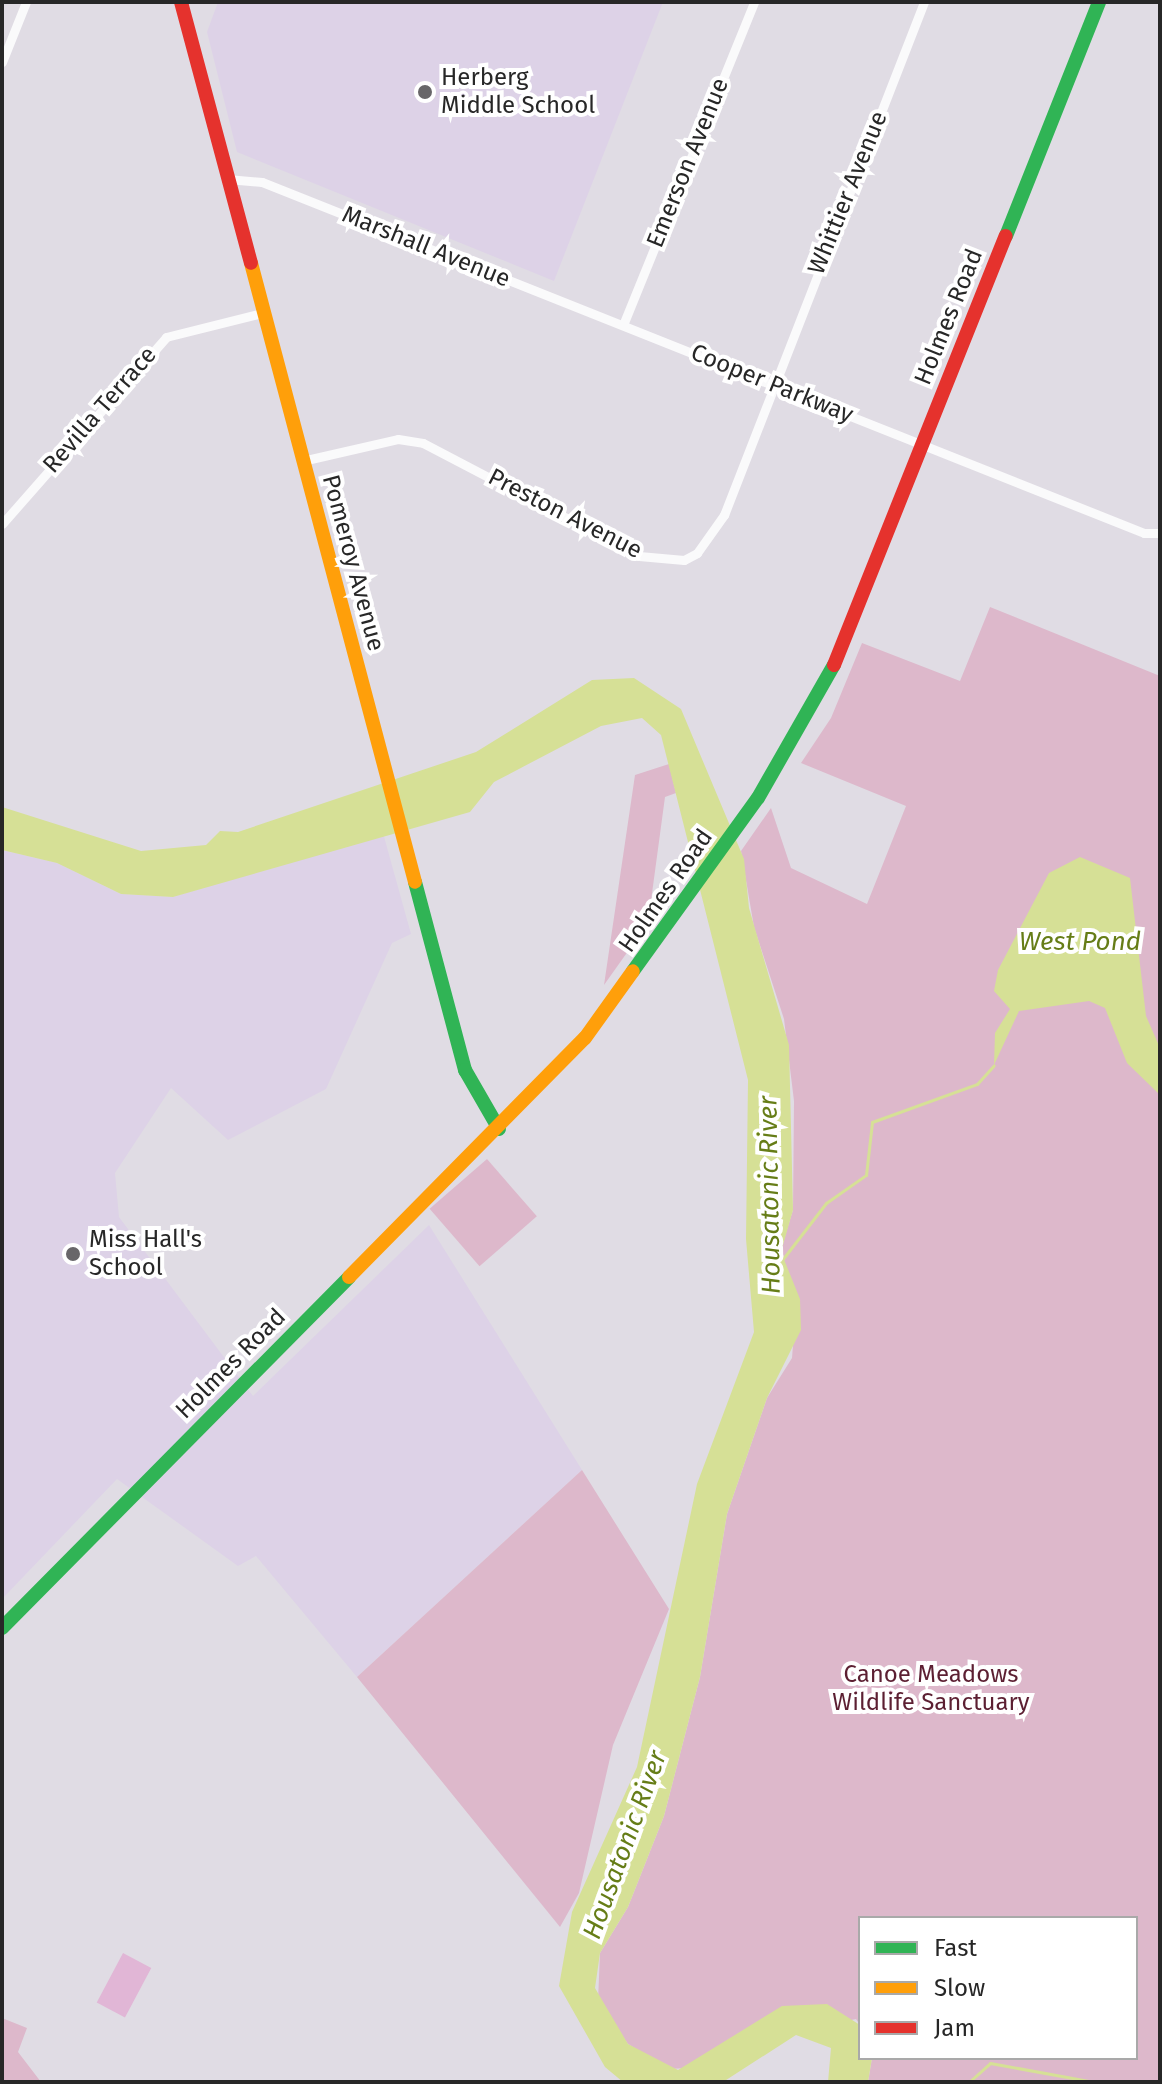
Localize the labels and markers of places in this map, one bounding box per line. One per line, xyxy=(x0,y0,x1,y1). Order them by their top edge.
place label: Herberg Middle School xyxy=(441,64,595,120)
marker: Herberg Middle School xyxy=(416,83,434,101)
place label: Miss Hall's School xyxy=(89,1226,202,1282)
marker: Miss Hall's School xyxy=(64,1245,82,1263)

